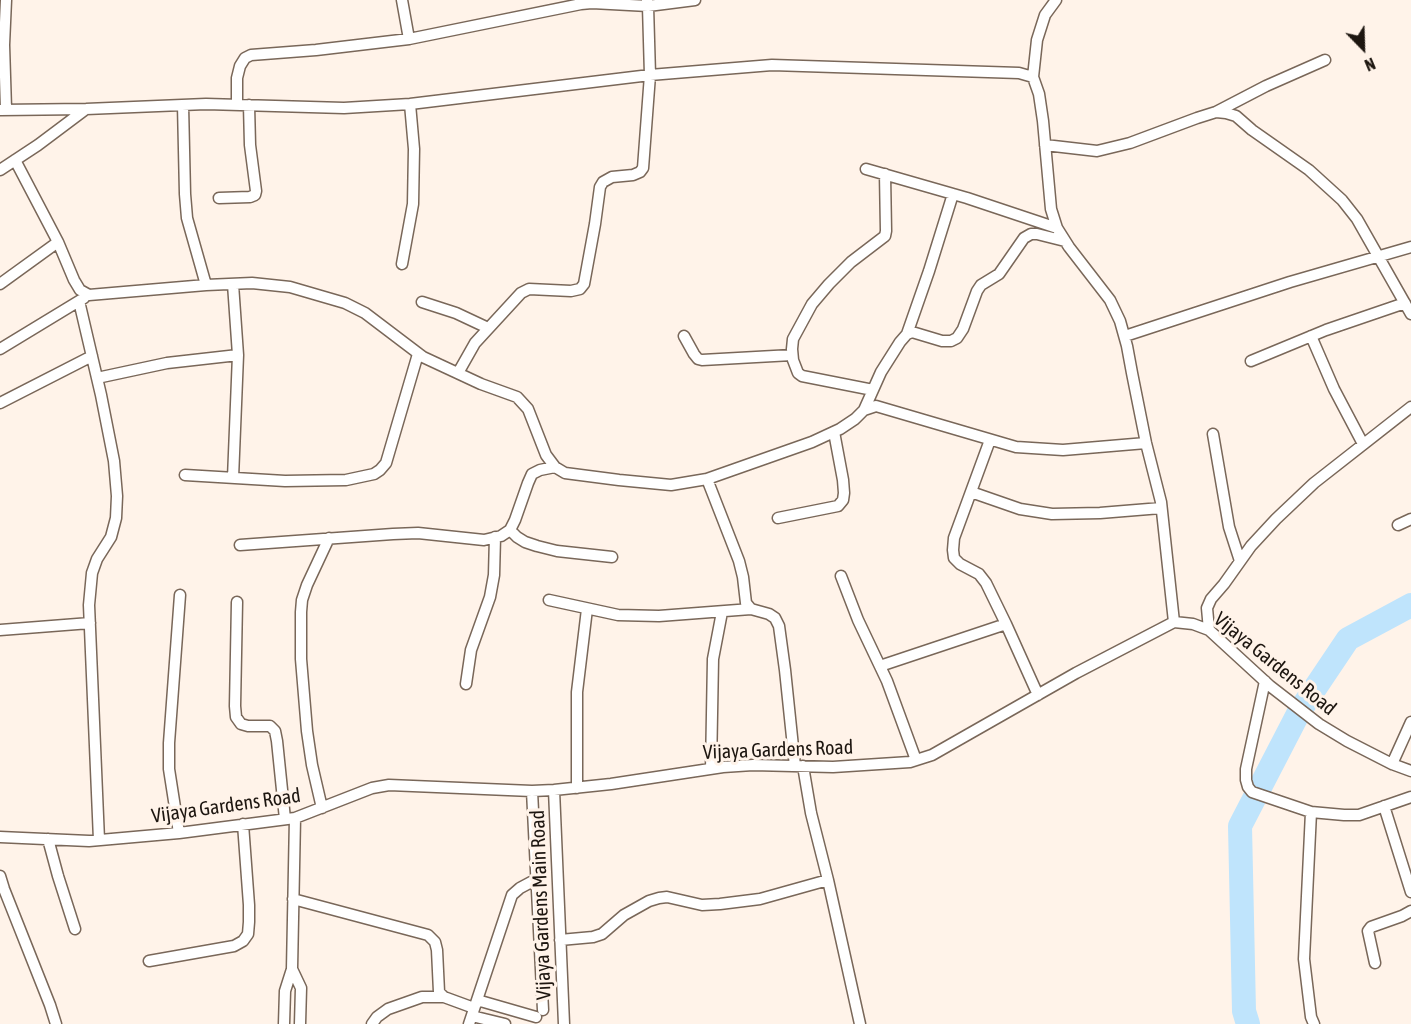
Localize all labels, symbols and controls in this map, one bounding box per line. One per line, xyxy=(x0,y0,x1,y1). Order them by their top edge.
north arrow xyxy=(1333,18,1393,78)
text: N xyxy=(1362,54,1378,75)
street label: Vijaya Gardens Road xyxy=(1209,607,1341,721)
street label: Vijaya Gardens Road xyxy=(702,735,854,765)
street label: Vijaya Gardens Road xyxy=(150,784,302,828)
street label: Vijaya Gardens Main Road xyxy=(526,810,556,1000)

